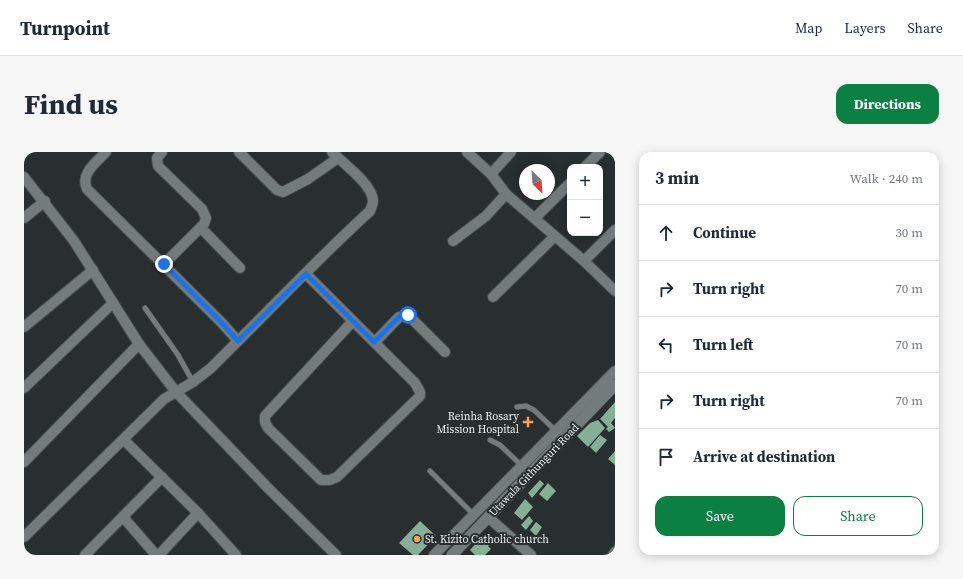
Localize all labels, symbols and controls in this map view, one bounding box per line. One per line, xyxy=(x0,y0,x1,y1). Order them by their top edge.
text: Turnpoint xyxy=(20,15,110,41)
text: Map xyxy=(795,18,822,38)
text: Layers xyxy=(844,18,886,38)
text: Share xyxy=(908,18,943,38)
button: Directions xyxy=(836,84,939,124)
text: Find us xyxy=(24,85,118,123)
north arrow xyxy=(519,164,555,200)
map controls xyxy=(567,164,603,236)
button: + xyxy=(567,164,603,200)
text: 3 min xyxy=(655,166,699,190)
text: Walk · 240 m xyxy=(850,170,923,187)
button: − xyxy=(567,200,603,236)
icon: ahead xyxy=(655,222,677,244)
text: Continue xyxy=(693,222,756,243)
text: 30 m xyxy=(895,224,923,241)
route end xyxy=(155,255,173,273)
icon: right xyxy=(655,278,677,300)
text: Turn right xyxy=(693,278,765,299)
text: 70 m xyxy=(895,280,923,297)
route start xyxy=(399,306,417,324)
icon: left xyxy=(655,334,677,356)
text: Turn left xyxy=(693,334,753,355)
text: 70 m xyxy=(895,336,923,353)
icon: right xyxy=(655,390,677,412)
text: Turn right xyxy=(693,390,765,411)
text: 70 m xyxy=(895,392,923,409)
place label: Reinha Rosary Mission Hospital xyxy=(436,409,519,437)
marker: Reinha Rosary Mission Hospital xyxy=(522,416,534,428)
street label: Utawala Githunguri Road xyxy=(486,420,583,520)
icon: arrive xyxy=(655,446,677,468)
text: Arrive at destination xyxy=(693,446,835,467)
button: Save xyxy=(655,496,785,536)
button: Share xyxy=(793,496,923,536)
place label: St. Kizito Catholic church xyxy=(425,532,549,547)
marker: St. Kizito Catholic church xyxy=(412,534,422,544)

